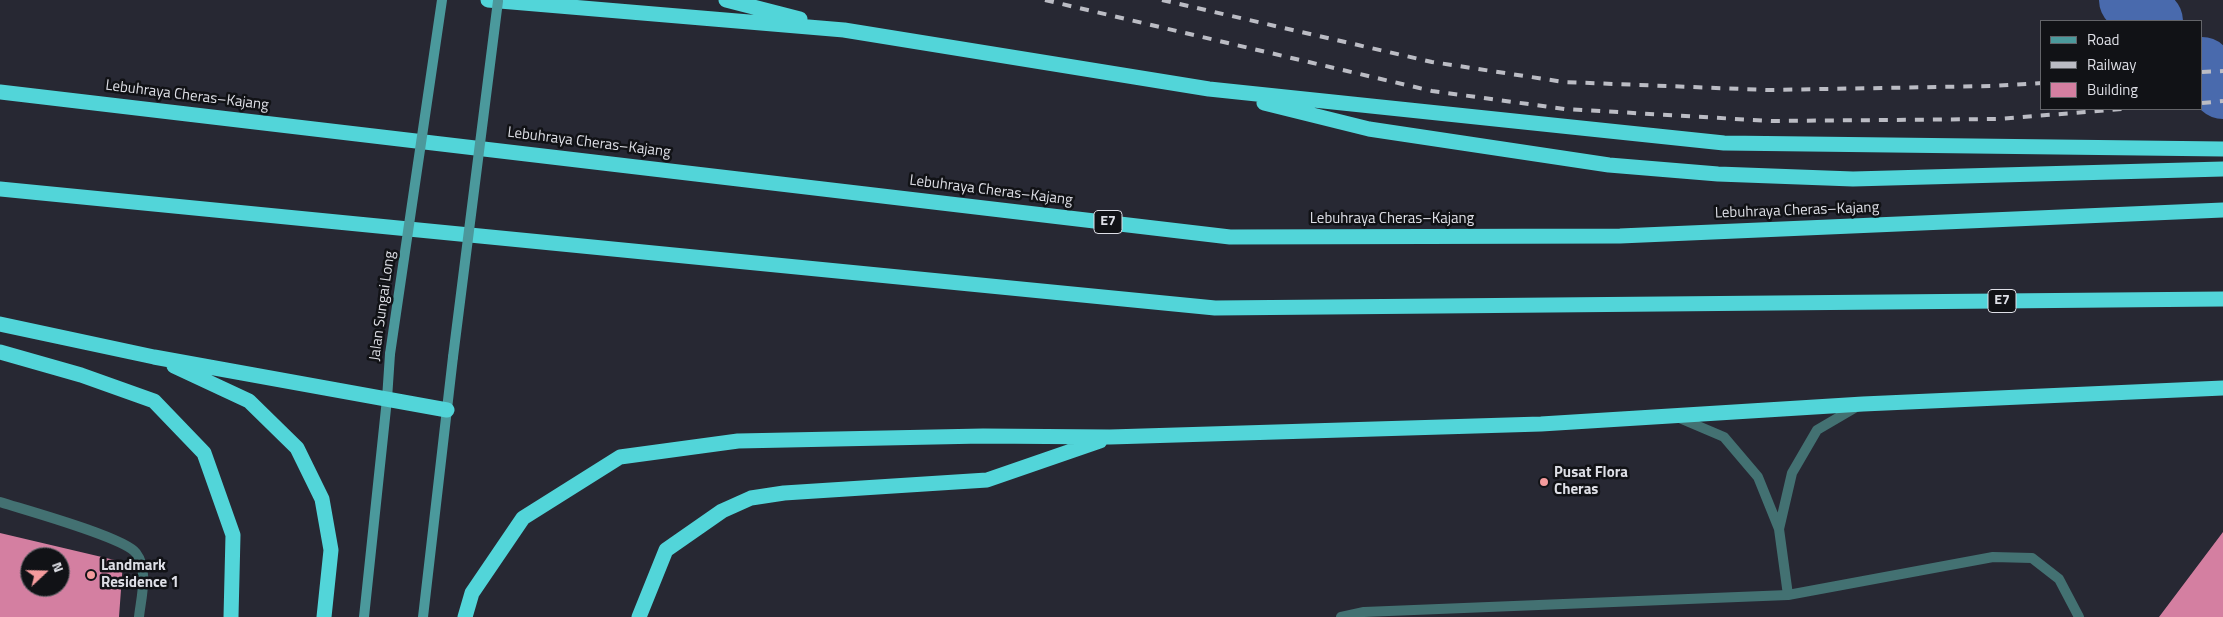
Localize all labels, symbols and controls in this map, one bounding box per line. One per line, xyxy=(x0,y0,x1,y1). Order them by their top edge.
legend xyxy=(2040,20,2203,110)
text: Road xyxy=(2087,28,2119,51)
text: Railway xyxy=(2087,53,2137,76)
street label: Lebuhraya Cheras–Kajang xyxy=(104,77,270,115)
text: Building xyxy=(2087,78,2138,101)
street label: Lebuhraya Cheras–Kajang xyxy=(506,124,672,162)
street label: Lebuhraya Cheras–Kajang xyxy=(908,172,1074,210)
street label: Lebuhraya Cheras–Kajang xyxy=(1714,199,1880,223)
road number: E7 xyxy=(1094,210,1122,233)
street label: Lebuhraya Cheras–Kajang xyxy=(1310,210,1474,228)
street label: Jalan Sungai Long xyxy=(366,250,400,362)
road number: E7 xyxy=(1988,290,2016,312)
place label: Pusat Flora Cheras xyxy=(1554,464,1628,499)
marker: Pusat Flora Cheras xyxy=(1538,476,1550,488)
north arrow xyxy=(20,547,70,597)
place label: Landmark Residence 1 xyxy=(101,557,179,592)
text: N xyxy=(47,559,70,575)
marker: Landmark Residence 1 xyxy=(85,569,97,581)

